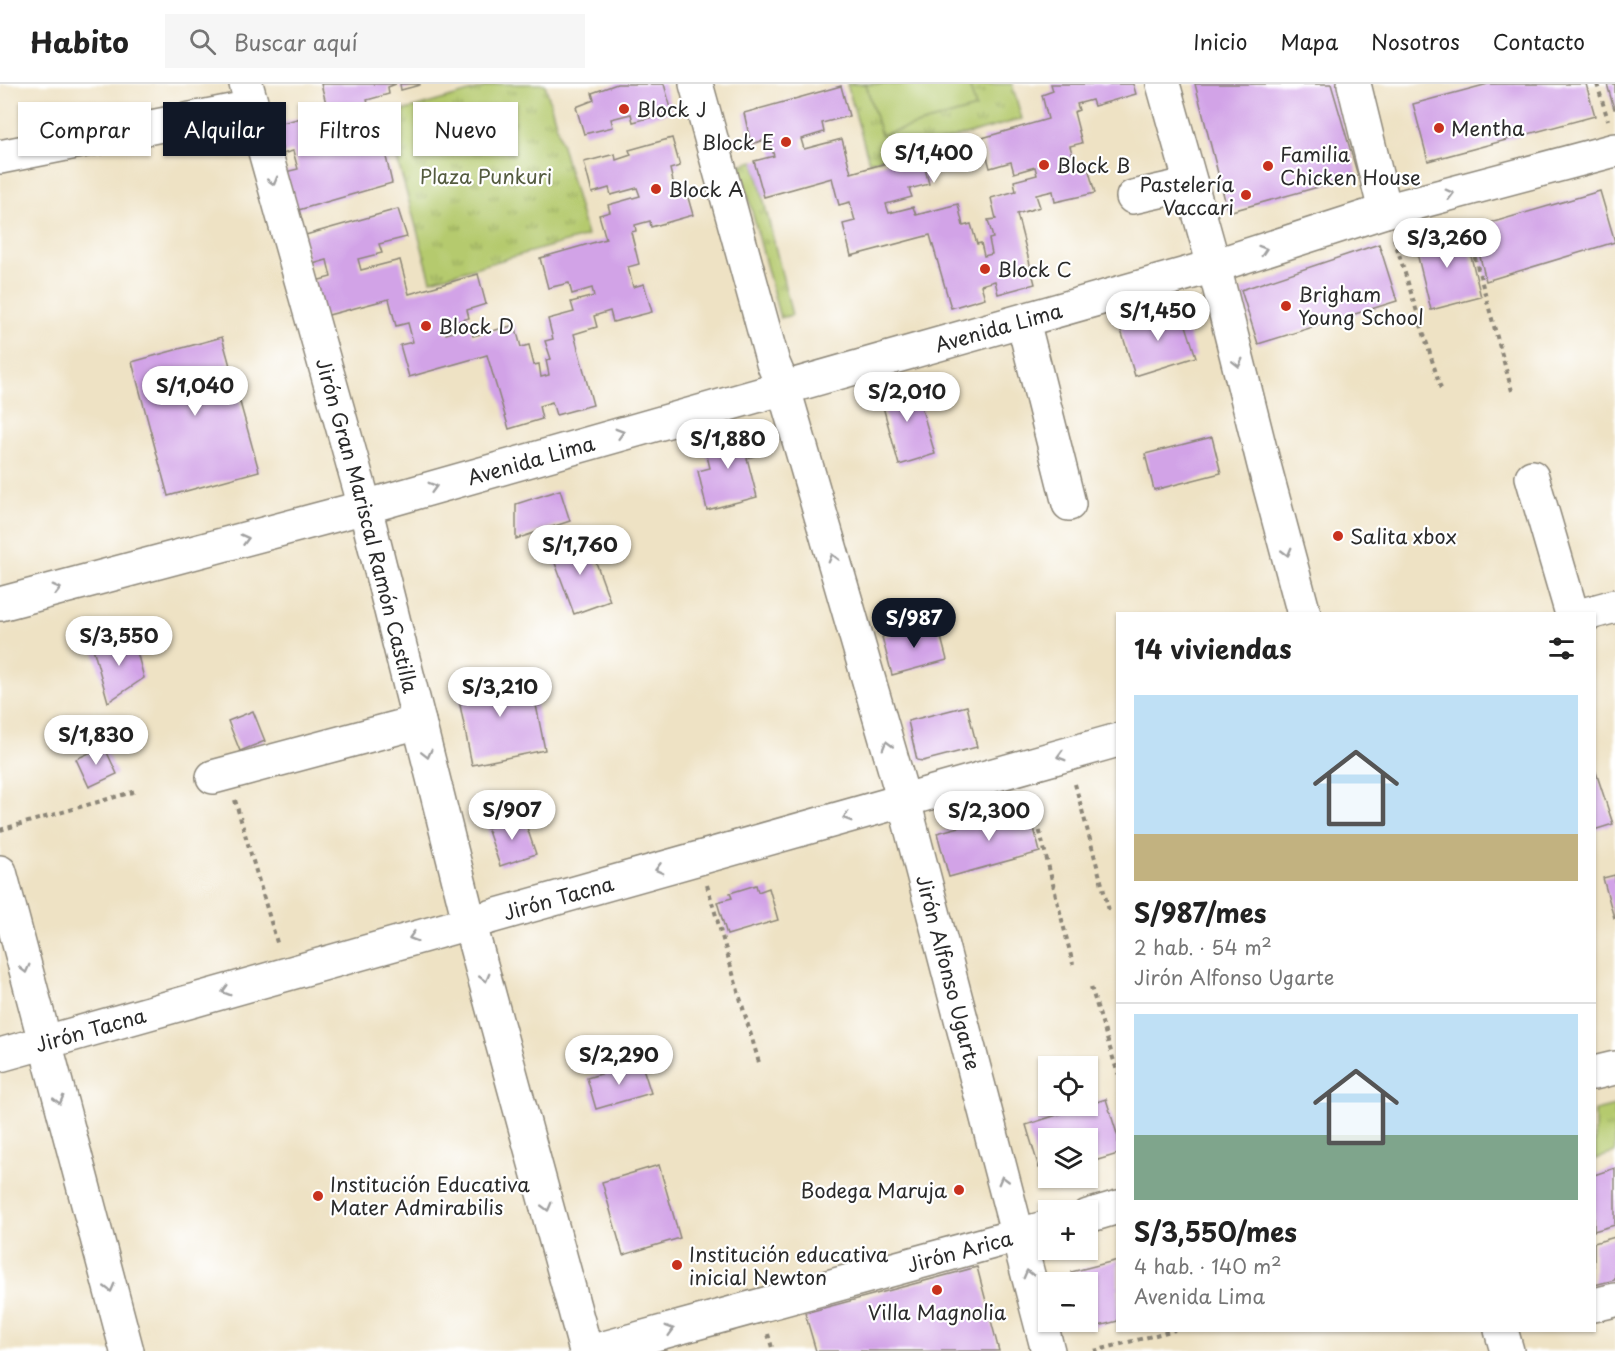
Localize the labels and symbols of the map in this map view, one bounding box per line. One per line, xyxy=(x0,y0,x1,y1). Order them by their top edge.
place label: Block J xyxy=(636,94,707,124)
marker: Block J xyxy=(617,102,631,116)
place label: Mentha xyxy=(1451,113,1525,143)
marker: Mentha xyxy=(1432,121,1446,135)
place label: Block E xyxy=(701,127,774,157)
pin: S/1,400 xyxy=(879,133,989,184)
marker: Block E xyxy=(779,135,793,149)
place label: Familia Chicken House xyxy=(1280,139,1421,192)
place label: Block B xyxy=(1056,150,1130,180)
marker: Block B xyxy=(1037,158,1051,172)
marker: Familia Chicken House xyxy=(1261,159,1275,173)
park label: Plaza Punkuri xyxy=(420,161,552,191)
place label: Pastelería Vaccari xyxy=(1140,169,1234,222)
place label: Block A xyxy=(668,174,743,204)
one-way arrow xyxy=(266,175,278,186)
marker: Block A xyxy=(649,182,663,196)
marker: Pastelería Vaccari xyxy=(1239,188,1253,202)
one-way arrow xyxy=(1444,189,1455,201)
pin: S/3,260 xyxy=(1392,218,1502,269)
one-way arrow xyxy=(1257,245,1268,257)
place label: Block C xyxy=(997,254,1072,284)
marker: Block C xyxy=(978,262,992,276)
place label: Brigham Young School xyxy=(1298,279,1424,332)
pin: S/1,450 xyxy=(1103,291,1213,342)
street label: Avenida Lima xyxy=(931,295,1066,360)
marker: Brigham Young School xyxy=(1279,299,1293,313)
place label: Block D xyxy=(438,311,514,341)
marker: Block D xyxy=(419,319,433,333)
street label: Jirón Gran Mariscal Ramón Castilla xyxy=(309,355,426,697)
one-way arrow xyxy=(1231,358,1244,368)
pin: S/1,040 xyxy=(140,366,250,417)
pin: S/2,010 xyxy=(852,372,962,423)
pin: S/1,880 xyxy=(673,419,783,470)
street label: Avenida Lima xyxy=(464,427,598,492)
one-way arrow xyxy=(614,428,625,440)
one-way arrow xyxy=(427,482,438,494)
place label: Salita xbox xyxy=(1350,521,1457,551)
pin: S/1,760 xyxy=(525,525,635,576)
marker: Salita xbox xyxy=(1331,529,1345,543)
one-way arrow xyxy=(239,534,250,546)
one-way arrow xyxy=(1280,546,1292,557)
one-way arrow xyxy=(828,553,840,564)
one-way arrow xyxy=(51,584,61,596)
pin: S/987 xyxy=(872,598,956,649)
pin: S/3,550 xyxy=(64,616,174,667)
pin: S/3,210 xyxy=(445,667,555,718)
pin: S/1,830 xyxy=(41,715,151,766)
one-way arrow xyxy=(882,740,894,751)
one-way arrow xyxy=(420,749,433,759)
one-way arrow xyxy=(1056,749,1067,761)
pin: S/907 xyxy=(470,790,554,841)
pin: S/2,300 xyxy=(934,791,1044,842)
one-way arrow xyxy=(842,810,853,822)
one-way arrow xyxy=(654,862,665,874)
street label: Jirón Tacna xyxy=(500,868,617,928)
street label: Jirón Alfonso Ugarte xyxy=(909,872,989,1073)
one-way arrow xyxy=(408,930,418,943)
one-way arrow xyxy=(18,963,30,974)
one-way arrow xyxy=(477,973,490,983)
one-way arrow xyxy=(221,984,232,996)
street label: Jirón Tacna xyxy=(32,1000,150,1059)
pin: S/2,290 xyxy=(564,1035,674,1086)
one-way arrow xyxy=(52,1094,65,1104)
place label: Institución Educativa Mater Admirabilis xyxy=(330,1169,530,1222)
place label: Bodega Maruja xyxy=(801,1175,947,1205)
one-way arrow xyxy=(997,1175,1010,1185)
marker: Bodega Maruja xyxy=(952,1183,966,1197)
marker: Institución Educativa Mater Admirabilis xyxy=(311,1189,325,1203)
one-way arrow xyxy=(539,1202,552,1212)
street label: Jirón Arica xyxy=(903,1222,1016,1280)
place label: Institución educativa inicial Newton xyxy=(689,1239,889,1292)
marker: Institución educativa inicial Newton xyxy=(670,1258,684,1272)
one-way arrow xyxy=(1022,1269,1035,1279)
one-way arrow xyxy=(102,1283,115,1293)
marker: Villa Magnolia xyxy=(930,1283,944,1297)
place label: Villa Magnolia xyxy=(868,1297,1007,1327)
one-way arrow xyxy=(665,1324,675,1337)

